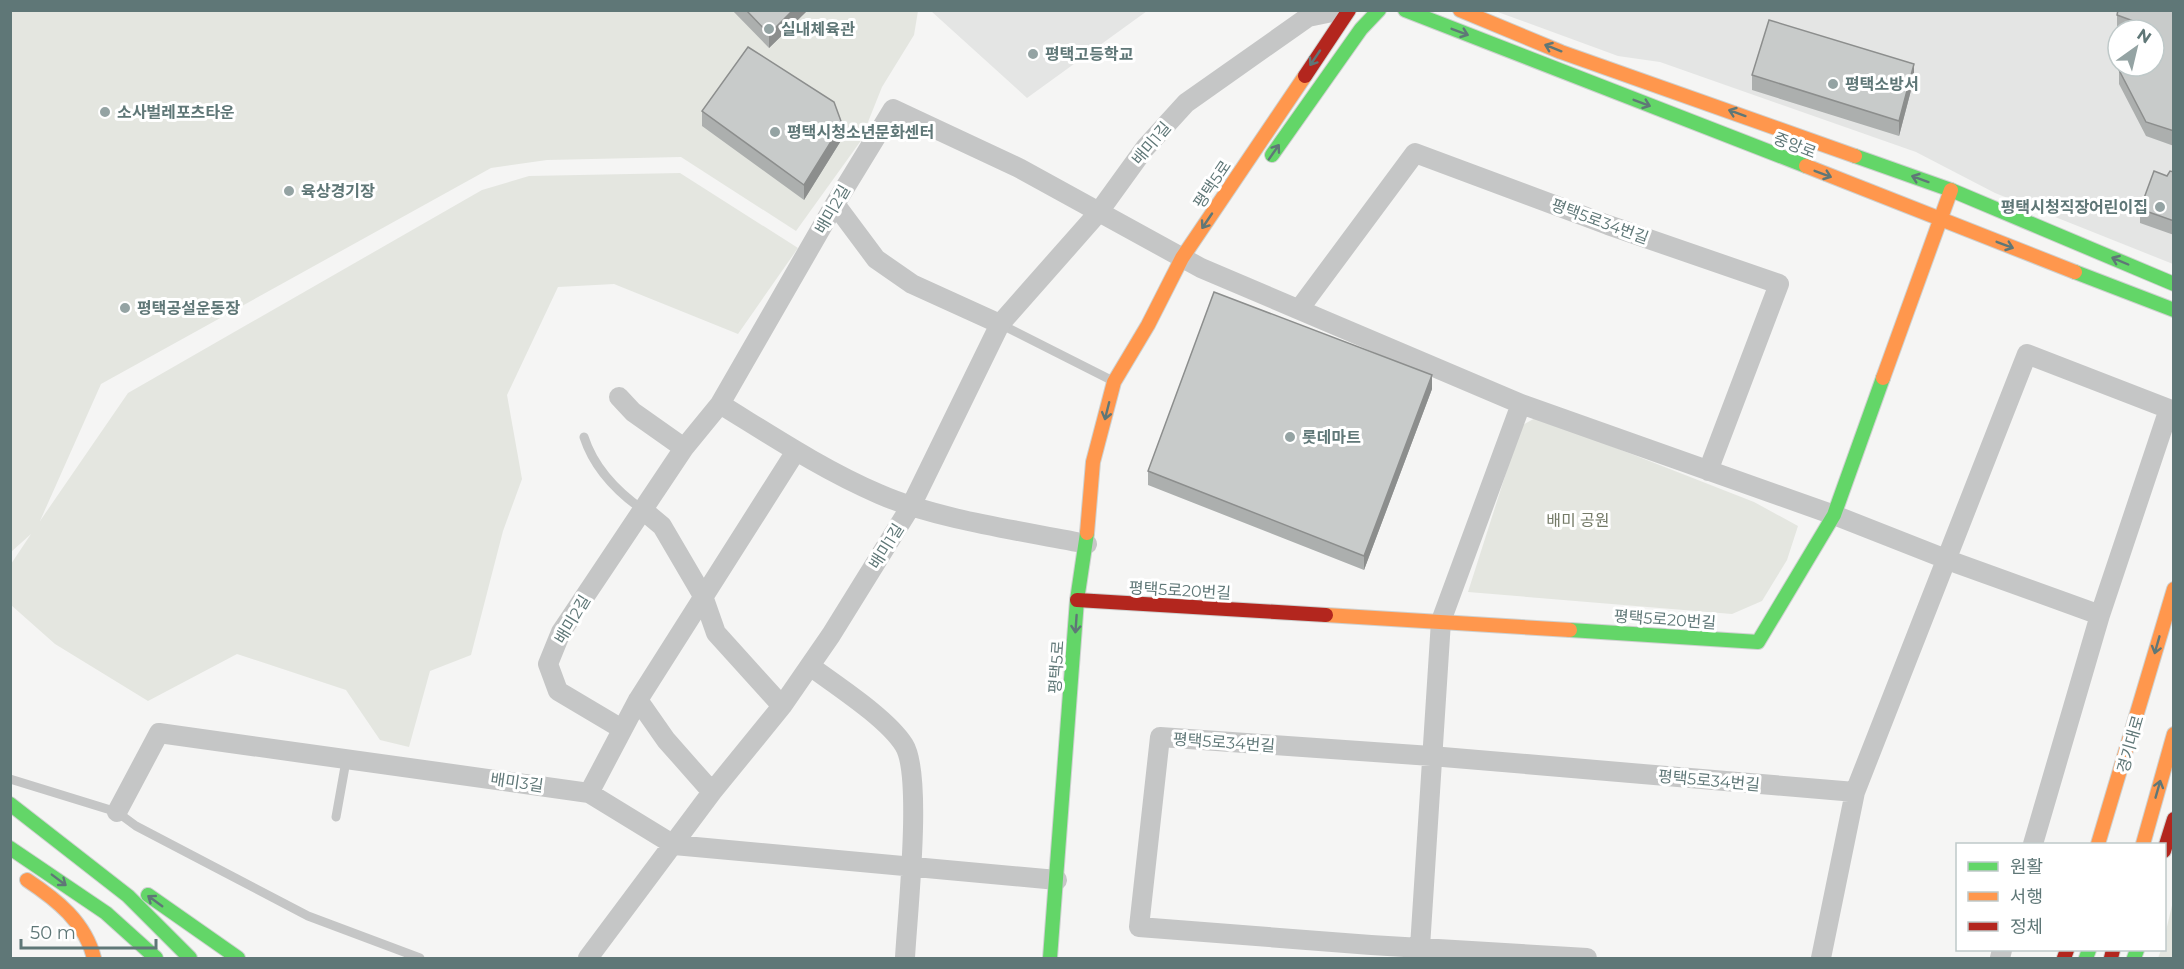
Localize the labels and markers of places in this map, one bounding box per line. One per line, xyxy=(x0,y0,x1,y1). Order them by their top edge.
place label: 실내체육관 xyxy=(781,20,855,39)
marker: 실내체육관 xyxy=(762,22,776,36)
place label: 평택고등학교 xyxy=(1045,45,1134,64)
marker: 평택고등학교 xyxy=(1026,47,1040,61)
place label: 평택소방서 xyxy=(1845,75,1919,94)
marker: 평택소방서 xyxy=(1826,77,1840,91)
place label: 소사벌레포츠타운 xyxy=(117,103,235,122)
marker: 소사벌레포츠타운 xyxy=(98,105,112,119)
place label: 평택시청소년문화센터 xyxy=(787,123,934,142)
marker: 평택시청소년문화센터 xyxy=(768,125,782,139)
place label: 육상경기장 xyxy=(301,182,375,201)
marker: 육상경기장 xyxy=(282,184,296,198)
place label: 평택시청직장어린이집 xyxy=(2001,198,2148,217)
marker: 평택시청직장어린이집 xyxy=(2153,200,2167,214)
place label: 평택공설운동장 xyxy=(137,299,240,318)
marker: 평택공설운동장 xyxy=(118,301,132,315)
place label: 롯데마트 xyxy=(1302,428,1361,447)
marker: 롯데마트 xyxy=(1283,430,1297,444)

